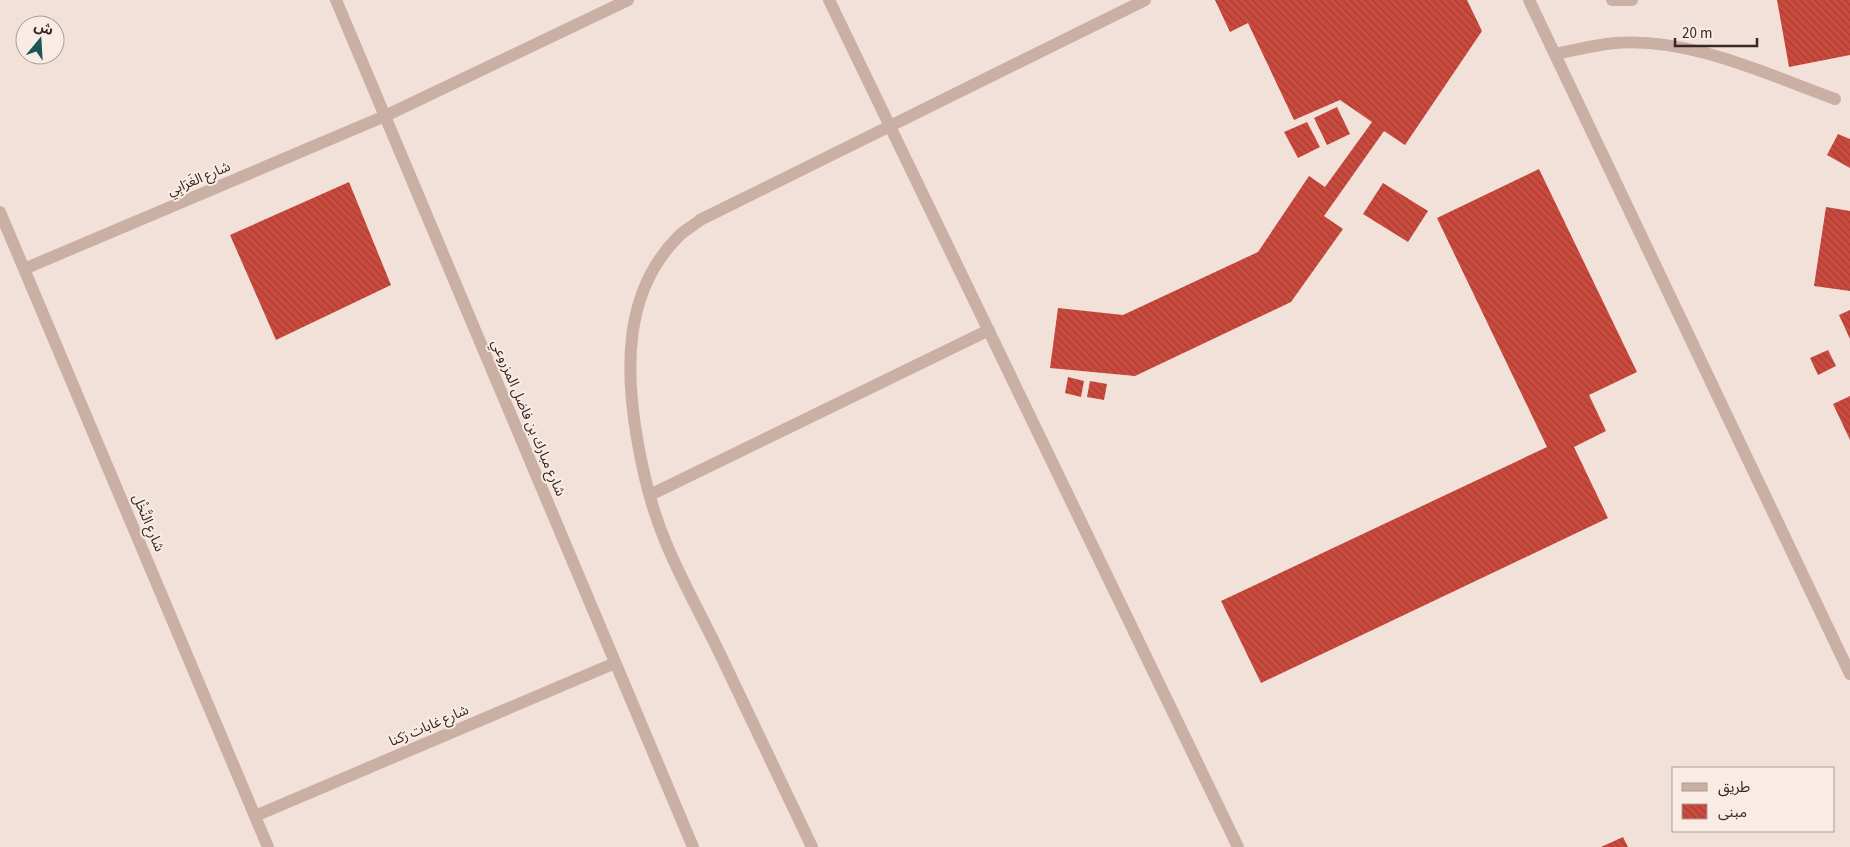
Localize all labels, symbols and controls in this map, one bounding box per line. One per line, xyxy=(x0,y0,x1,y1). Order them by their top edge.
north arrow xyxy=(15,15,65,65)
scale bar xyxy=(1675,15,1758,47)
text: ش xyxy=(31,16,56,41)
text: 20 m xyxy=(1682,23,1712,44)
street label: شارع الغَرَابِي xyxy=(164,157,234,202)
street label: شارع مبارك بن فاضل المزروعي xyxy=(486,337,570,500)
street label: شارع النَّخْل xyxy=(127,491,169,555)
street label: شارع غابات رَكنا xyxy=(386,700,472,752)
legend xyxy=(1672,767,1835,832)
text: طريق xyxy=(1718,777,1750,798)
text: مبنى xyxy=(1718,802,1747,823)

